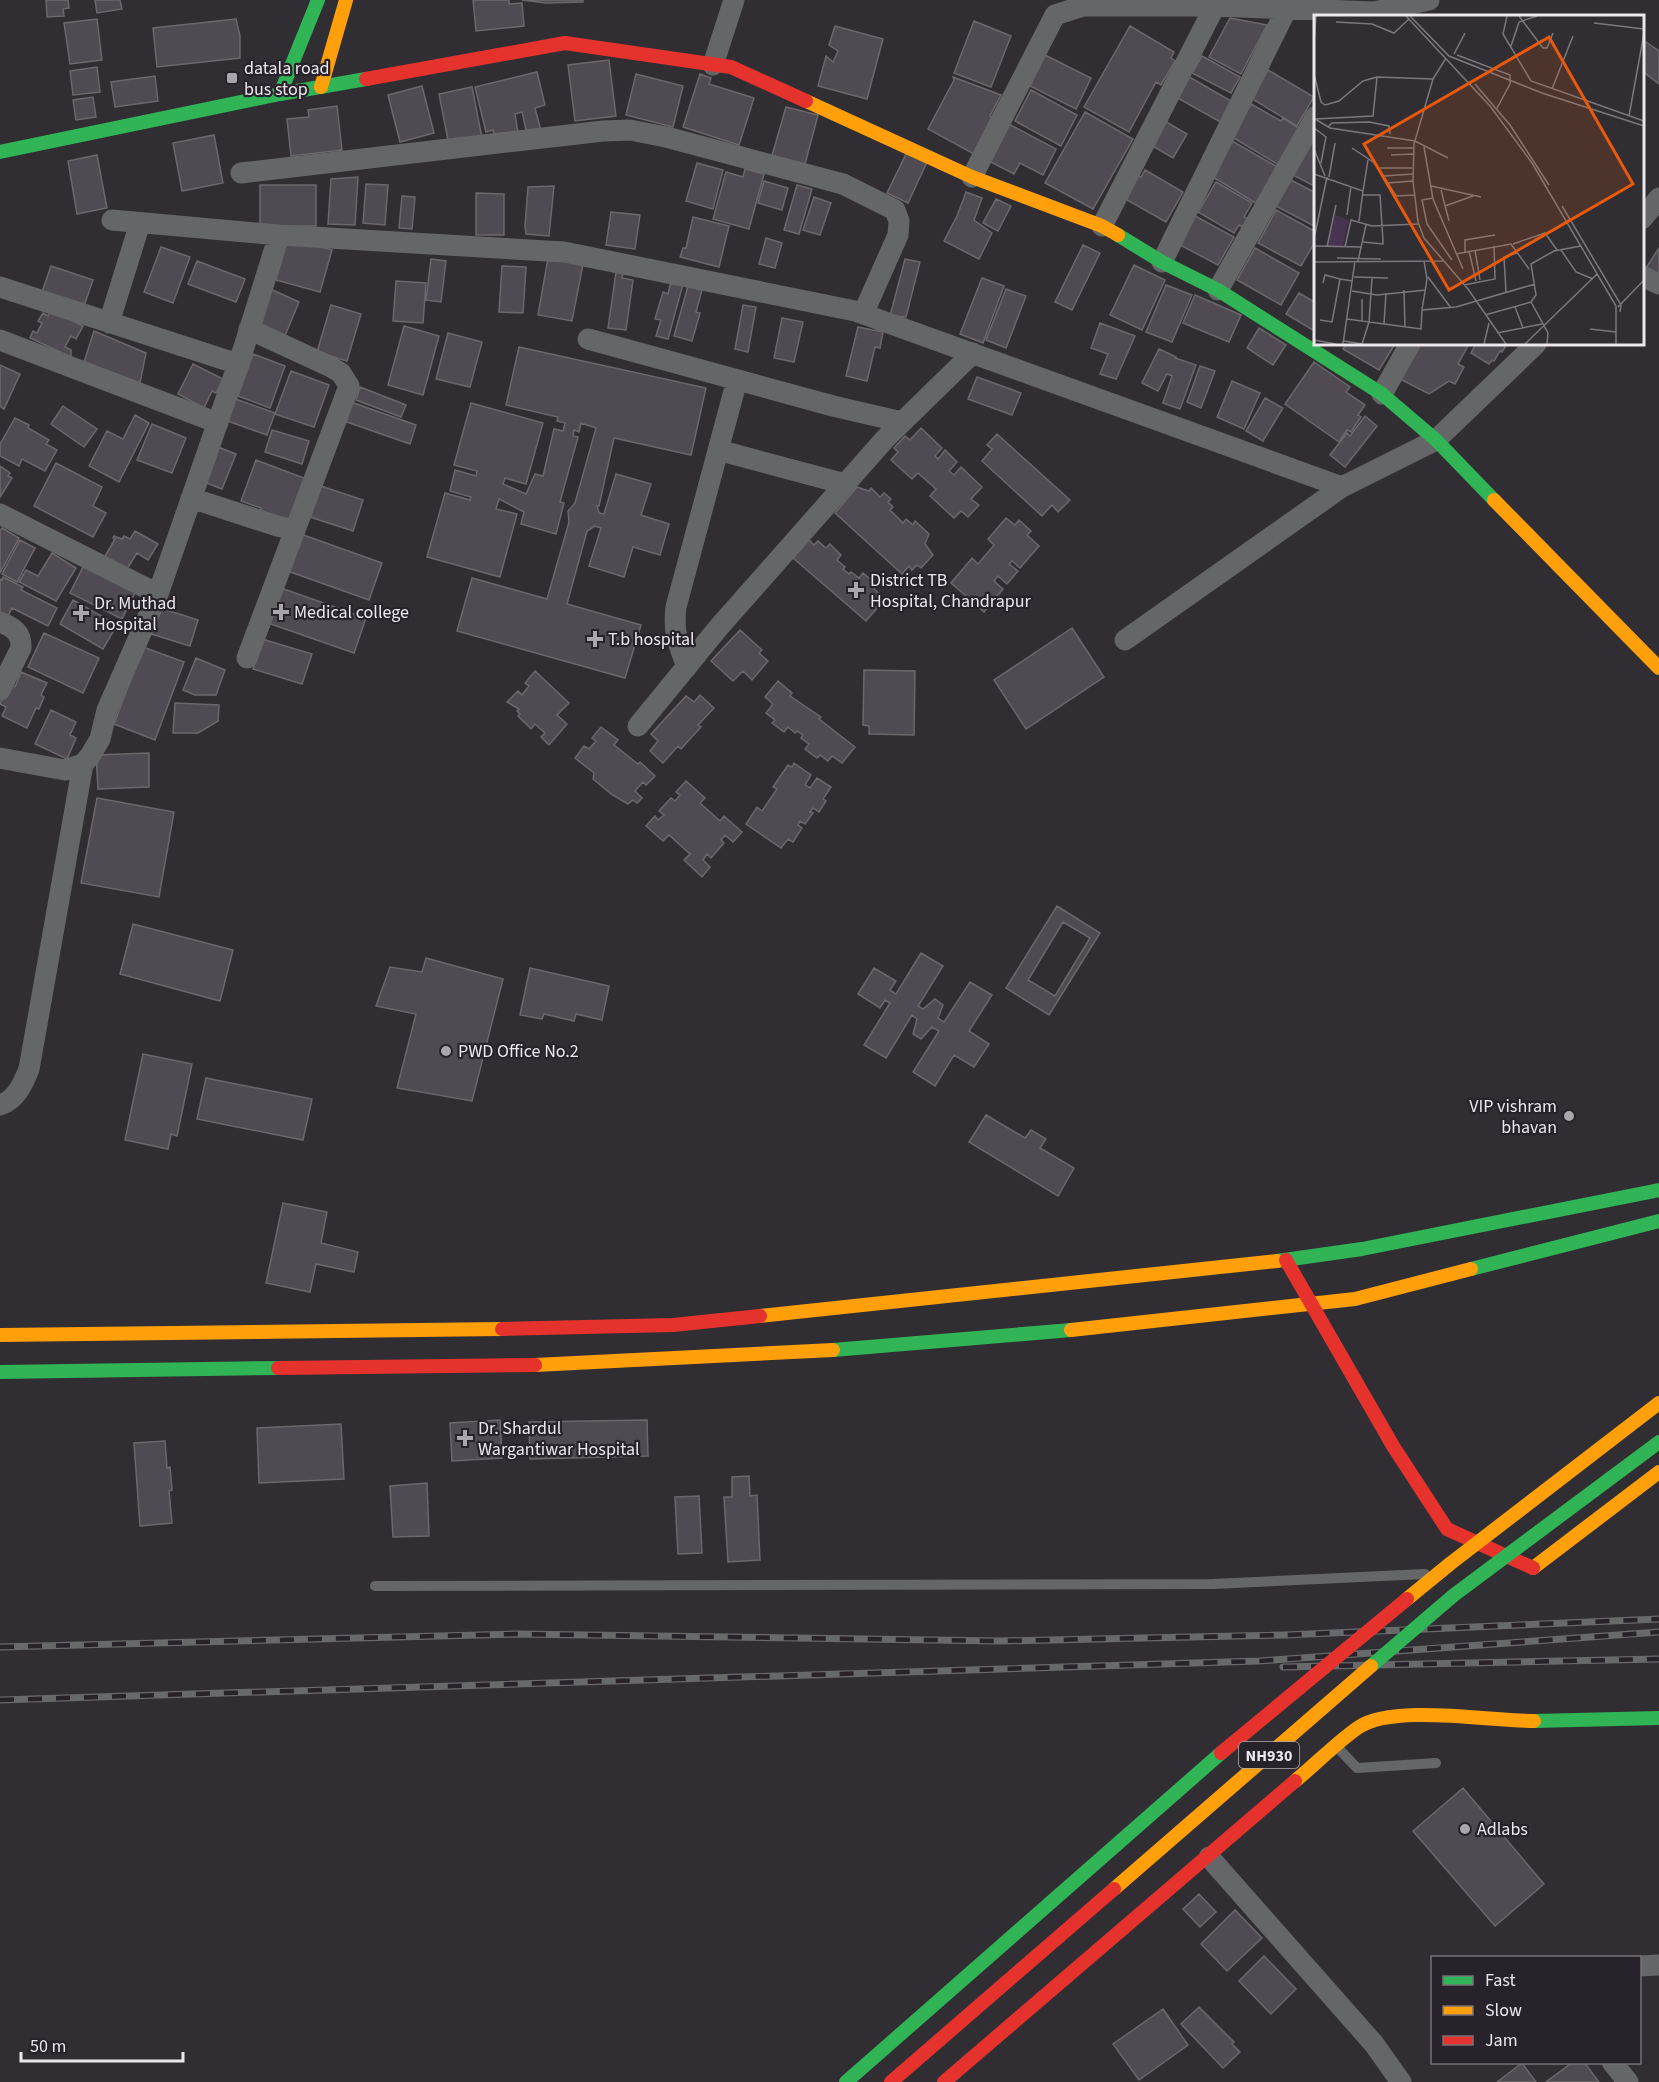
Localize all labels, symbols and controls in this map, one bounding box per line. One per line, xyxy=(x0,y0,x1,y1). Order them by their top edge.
inset map xyxy=(1314,15,1644,345)
place label: datala road bus stop xyxy=(244,56,330,102)
marker: datala road bus stop xyxy=(225,71,239,85)
place label: District TB Hospital, Chandrapur xyxy=(870,568,1032,614)
marker: District TB Hospital, Chandrapur xyxy=(847,581,865,599)
place label: Dr. Muthad Hospital xyxy=(94,591,176,637)
place label: Medical college xyxy=(294,600,409,625)
marker: Medical college xyxy=(272,603,290,621)
marker: Dr. Muthad Hospital xyxy=(72,604,90,622)
place label: T.b hospital xyxy=(608,627,695,652)
marker: T.b hospital xyxy=(586,630,604,648)
place label: PWD Office No.2 xyxy=(458,1039,579,1064)
marker: PWD Office No.2 xyxy=(439,1044,453,1058)
place label: VIP vishram bhavan xyxy=(1469,1094,1557,1140)
marker: VIP vishram bhavan xyxy=(1562,1109,1576,1123)
place label: Dr. Shardul Wargantiwar Hospital xyxy=(478,1416,640,1462)
marker: Dr. Shardul Wargantiwar Hospital xyxy=(456,1429,474,1447)
road number: NH930 xyxy=(1239,1742,1299,1768)
place label: Adlabs xyxy=(1477,1817,1528,1842)
marker: Adlabs xyxy=(1458,1822,1472,1836)
legend xyxy=(1431,1956,1641,2064)
text: Fast xyxy=(1485,1968,1516,1993)
text: Slow xyxy=(1485,1998,1522,2023)
scale bar xyxy=(21,2025,183,2063)
text: Jam xyxy=(1485,2028,1518,2053)
text: 50 m xyxy=(30,2034,66,2059)

